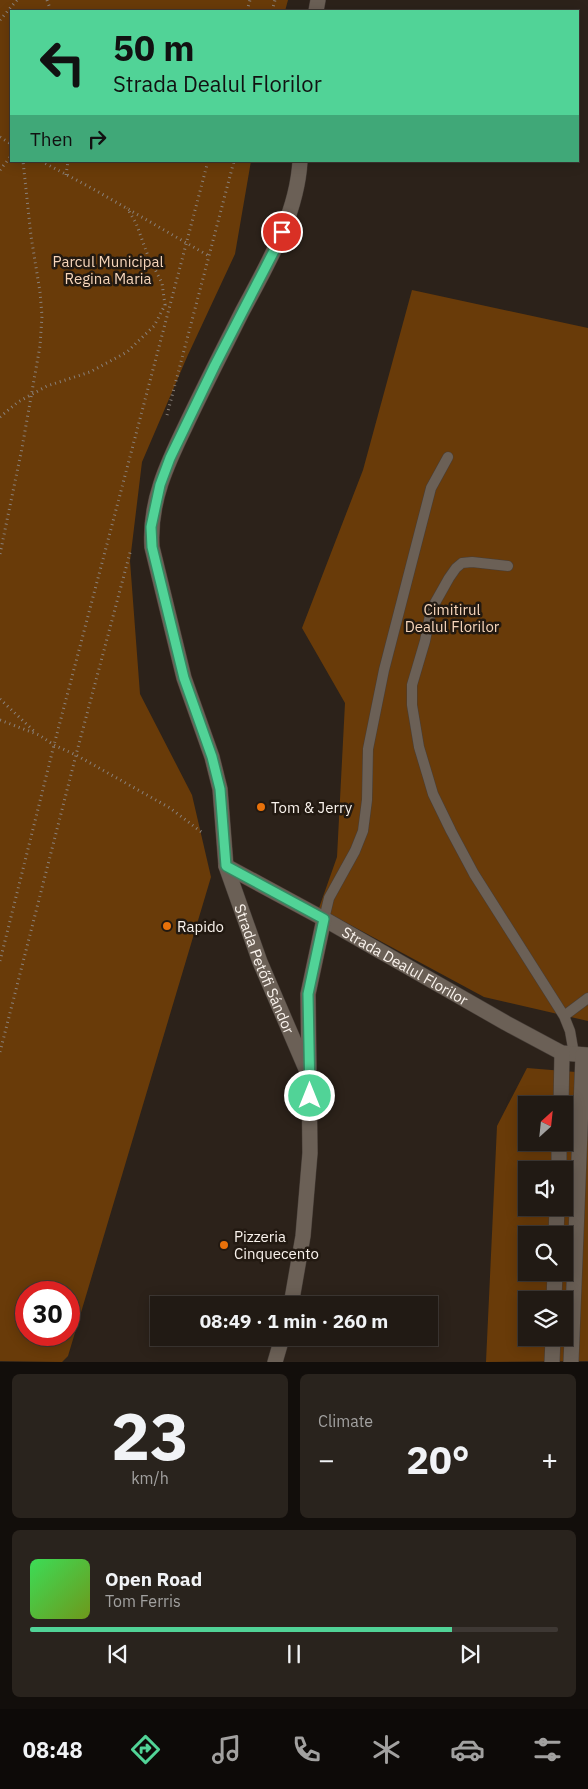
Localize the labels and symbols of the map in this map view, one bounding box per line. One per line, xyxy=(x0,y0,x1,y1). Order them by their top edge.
pin xyxy=(261,211,303,253)
park label: Parcul Municipal Regina Maria xyxy=(52,252,164,288)
park label: Cimitirul Dealul Florilor xyxy=(405,600,500,636)
place label: Tom & Jerry xyxy=(271,798,353,817)
marker: Tom & Jerry xyxy=(255,801,267,813)
street label: Strada Petőfi Sándor xyxy=(231,901,299,1037)
place label: Rapido xyxy=(177,917,224,936)
marker: Rapido xyxy=(161,920,173,932)
street label: Strada Dealul Florilor xyxy=(339,922,472,1009)
position arrow xyxy=(283,1069,335,1121)
north arrow xyxy=(518,1096,572,1151)
place label: Pizzeria Cinquecento xyxy=(234,1227,319,1263)
marker: Pizzeria Cinquecento xyxy=(218,1239,230,1251)
speed limit sign: 30 xyxy=(15,1281,80,1346)

